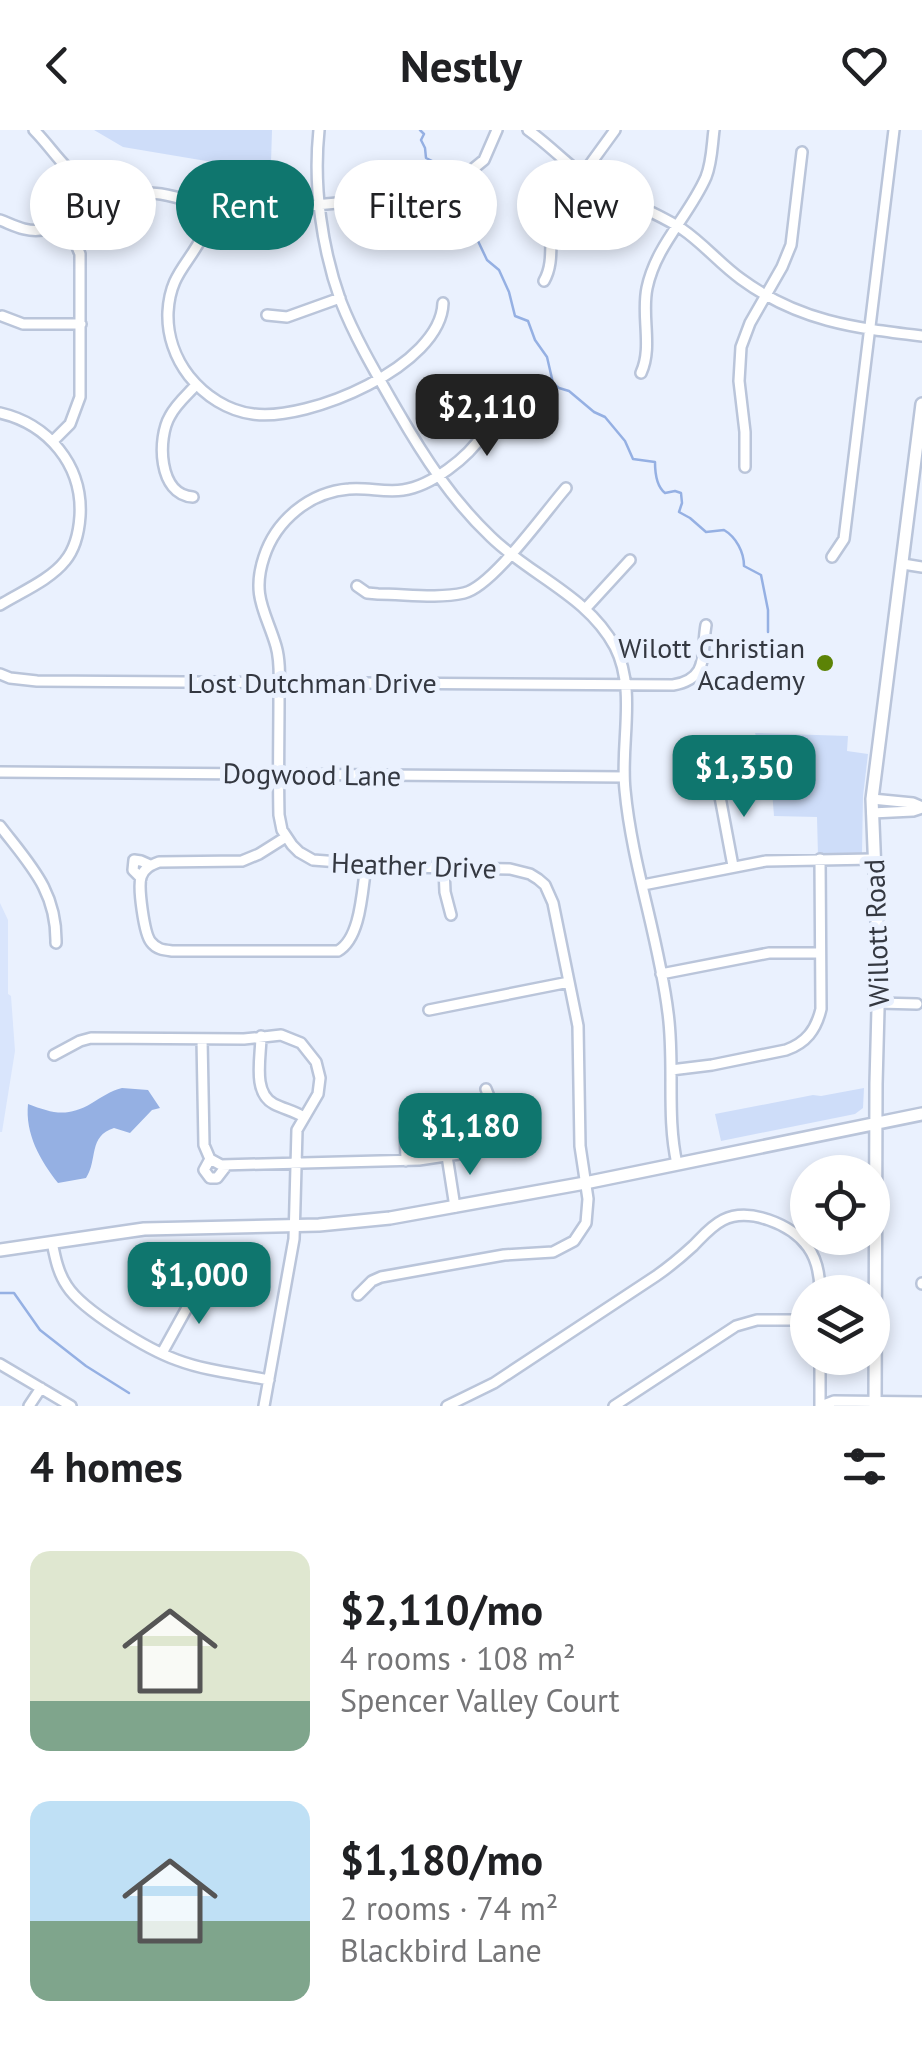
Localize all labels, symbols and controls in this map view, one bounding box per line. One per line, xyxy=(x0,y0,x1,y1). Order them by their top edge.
text: Nestly xyxy=(400,36,522,94)
icon: back xyxy=(30,38,85,93)
icon: heart xyxy=(837,38,892,93)
chip: Buy xyxy=(30,160,156,250)
chip: Rent xyxy=(176,160,314,250)
chip: Filters xyxy=(334,160,497,250)
chip: New xyxy=(517,160,654,250)
pin: $2,110 xyxy=(406,374,568,459)
text: $2,110 xyxy=(438,385,536,427)
place label: Wilott Christian Academy xyxy=(618,629,805,698)
marker: Wilott Christian Academy xyxy=(814,652,836,674)
street label: Lost Dutchman Drive xyxy=(187,664,437,701)
pin: $1,350 xyxy=(663,735,825,820)
text: $1,350 xyxy=(695,746,793,788)
street label: Dogwood Lane xyxy=(222,754,402,794)
street label: Heather Drive xyxy=(331,844,497,886)
street label: Willott Road xyxy=(855,859,897,1007)
pin: $1,180 xyxy=(389,1093,551,1178)
text: $1,180 xyxy=(421,1104,519,1146)
map controls xyxy=(790,1155,890,1375)
button: locate xyxy=(790,1155,890,1255)
pin: $1,000 xyxy=(118,1242,280,1327)
text: $1,000 xyxy=(150,1253,248,1295)
button: layers xyxy=(790,1275,890,1375)
text: 4 homes xyxy=(30,1439,183,1494)
icon: filters xyxy=(837,1439,892,1494)
text: $2,110/mo xyxy=(340,1582,543,1637)
icon: home xyxy=(110,1591,230,1711)
text: 4 rooms · 108 m² xyxy=(340,1637,576,1679)
text: Spencer Valley Court xyxy=(340,1679,620,1721)
text: $1,180/mo xyxy=(340,1832,543,1887)
icon: home xyxy=(110,1841,230,1961)
text: 2 rooms · 74 m² xyxy=(340,1887,558,1929)
text: Blackbird Lane xyxy=(340,1929,542,1971)

